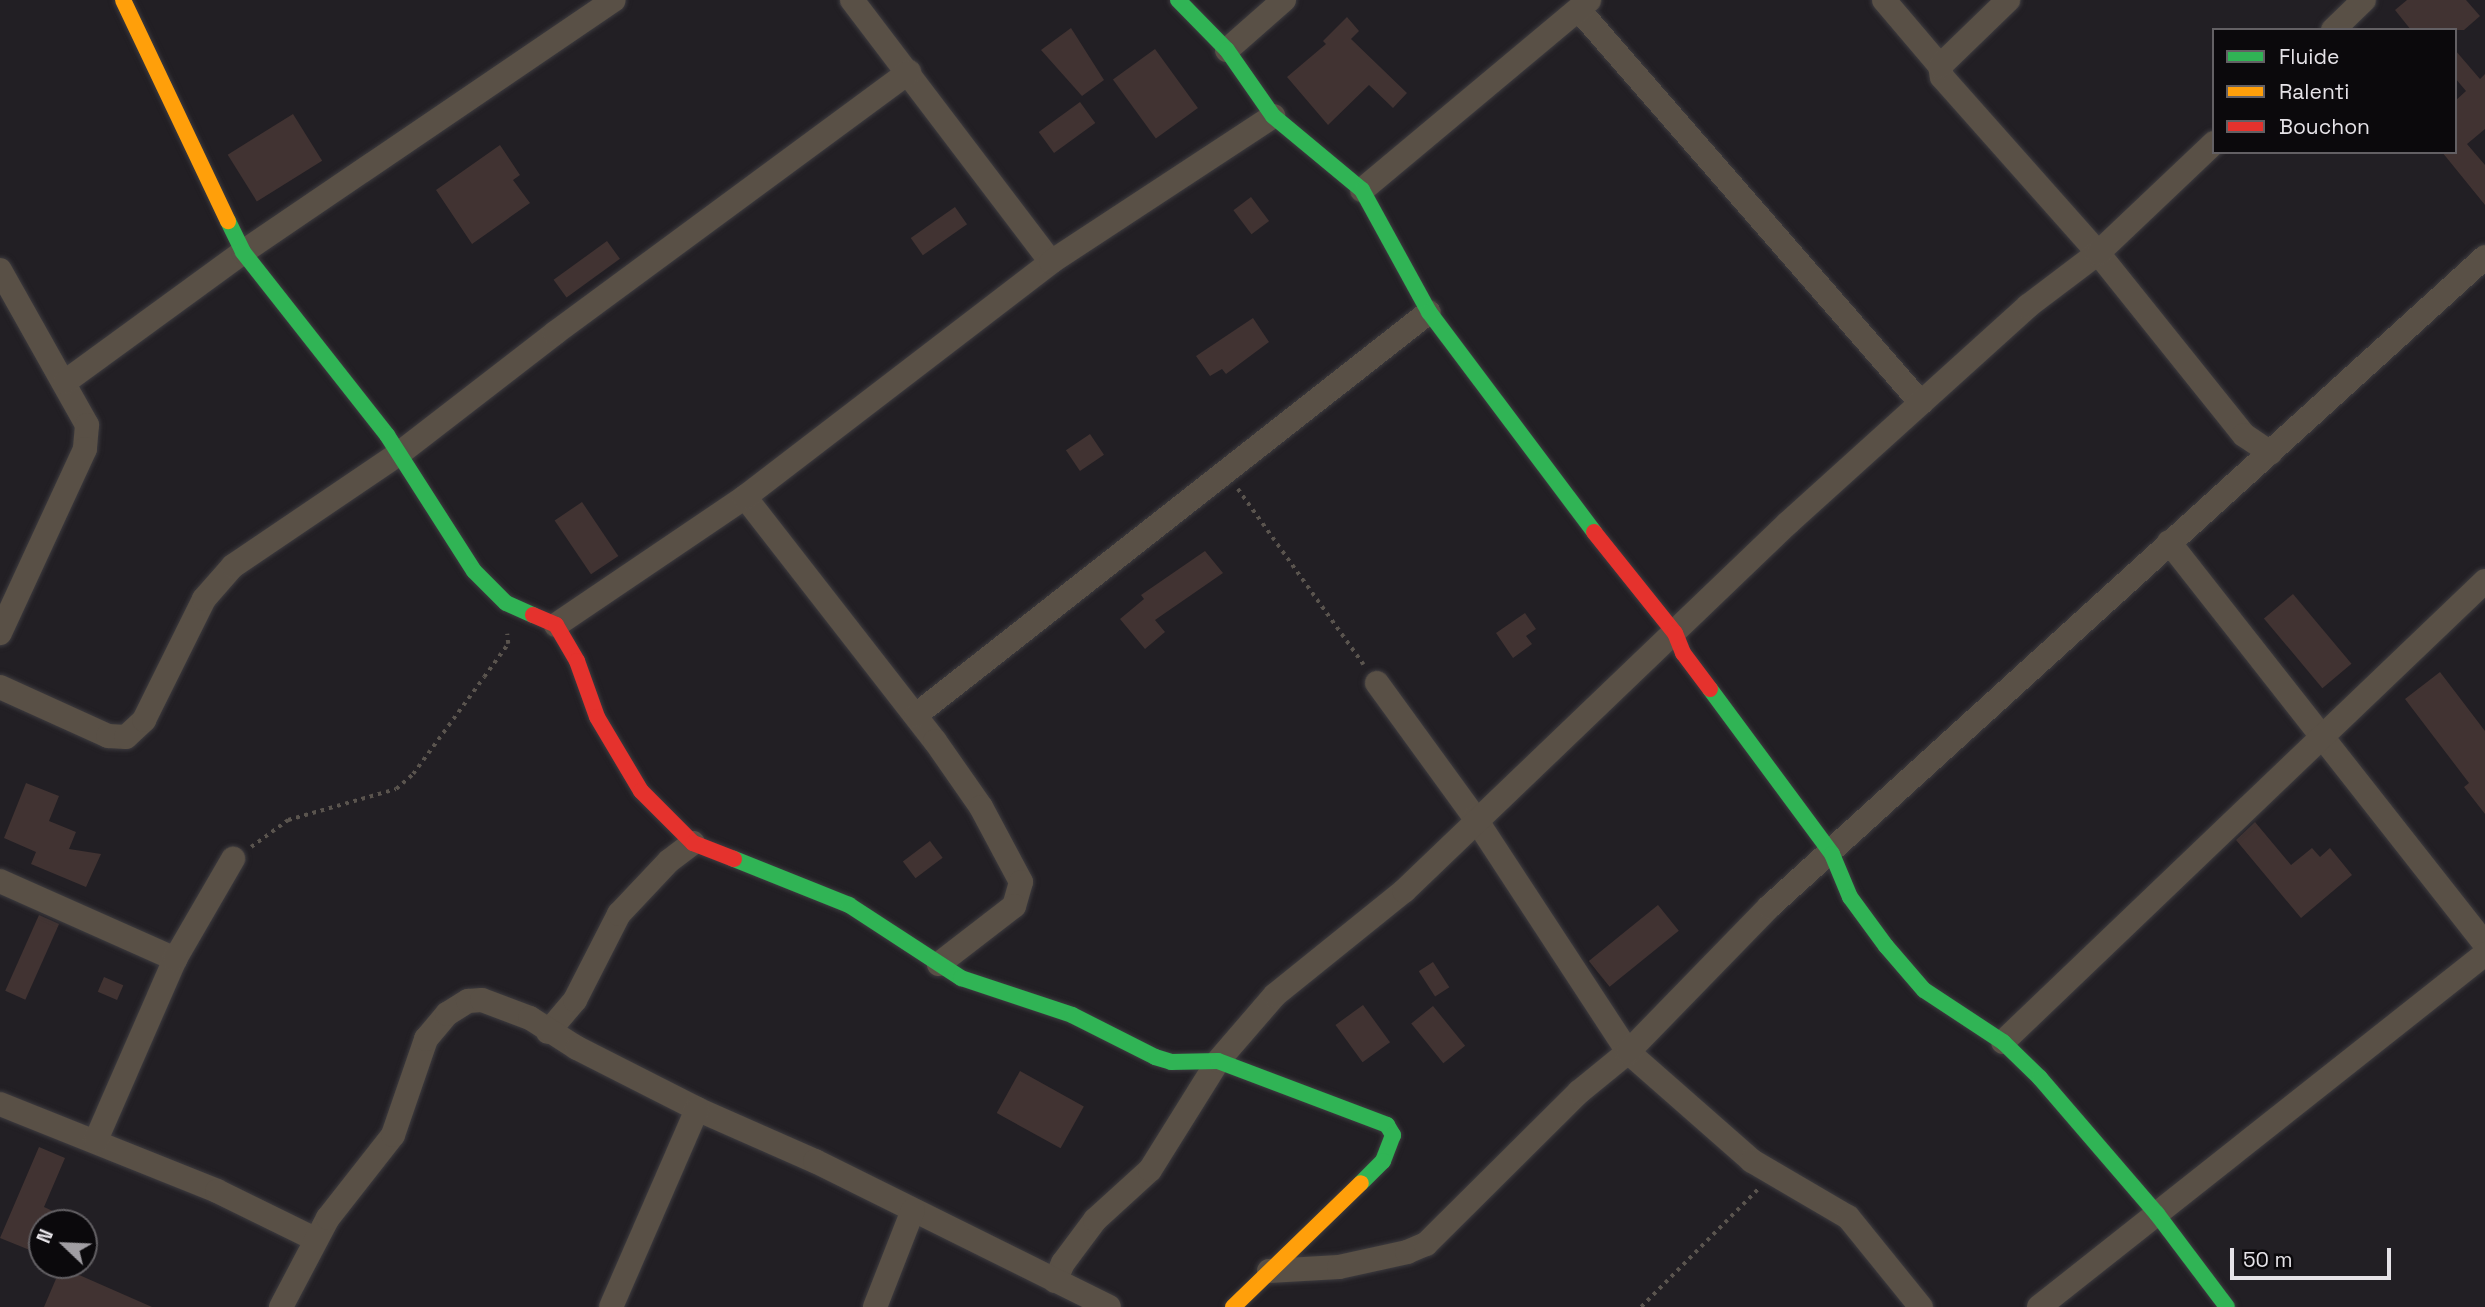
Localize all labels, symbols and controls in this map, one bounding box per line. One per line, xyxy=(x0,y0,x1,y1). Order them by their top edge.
legend xyxy=(2212,28,2457,154)
text: Fluide xyxy=(2279,43,2339,70)
text: Ralenti xyxy=(2279,78,2349,105)
text: Bouchon xyxy=(2279,113,2370,140)
north arrow xyxy=(28,1209,98,1279)
text: N xyxy=(31,1226,59,1247)
scale bar xyxy=(2233,1234,2394,1278)
text: 50 m xyxy=(2243,1246,2293,1273)

